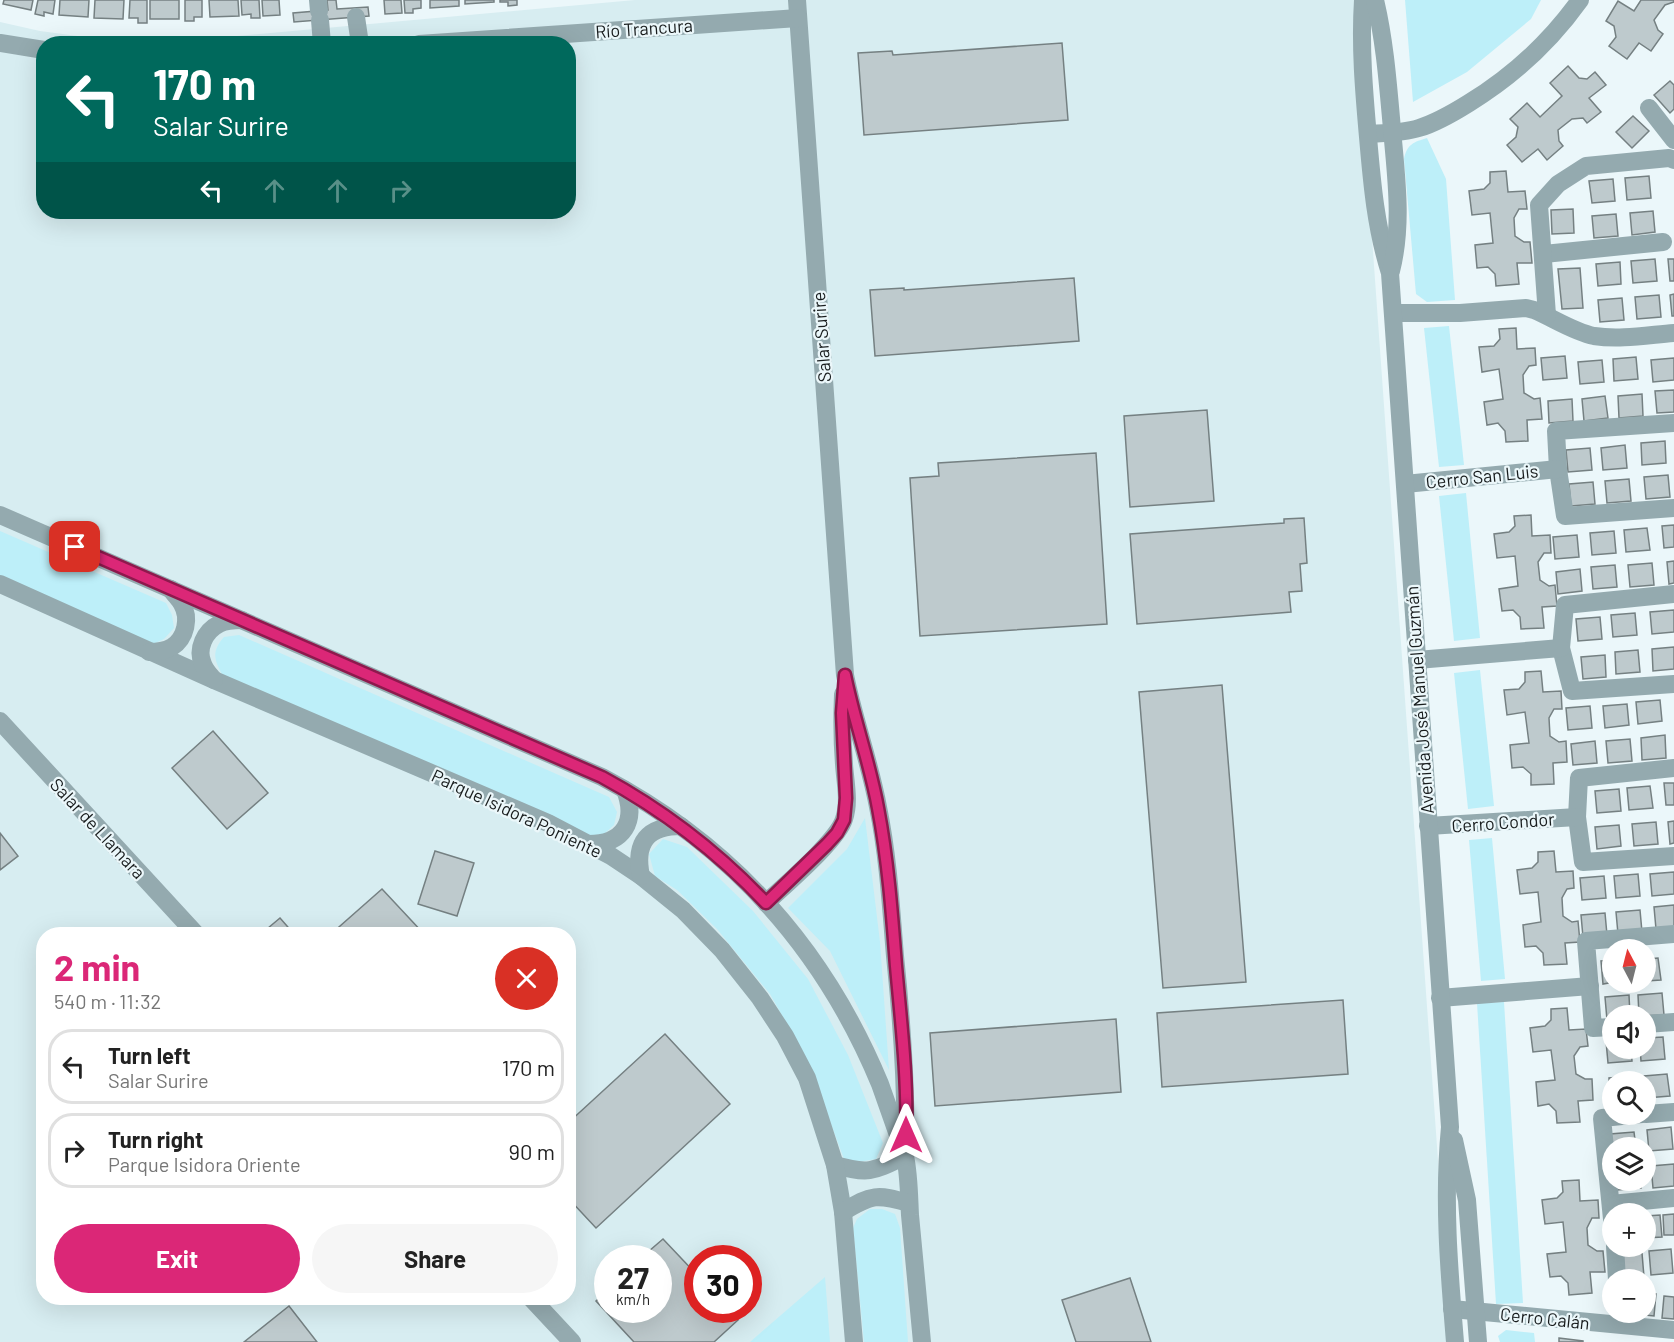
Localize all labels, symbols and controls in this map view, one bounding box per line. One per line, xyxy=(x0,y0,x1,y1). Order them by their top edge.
street label: Río Trancura xyxy=(595,14,693,42)
text: 170 m xyxy=(153,58,256,108)
icon: left xyxy=(54,60,132,138)
text: Salar Surire xyxy=(153,109,289,141)
icon: left xyxy=(195,174,228,207)
icon: ahead xyxy=(258,174,291,207)
icon: ahead xyxy=(321,174,354,207)
icon: right xyxy=(384,174,417,207)
street label: Salar Surire xyxy=(807,291,835,383)
street label: Cerro San Luis xyxy=(1425,459,1539,493)
pin xyxy=(49,521,100,572)
icon: arrive xyxy=(58,530,91,563)
street label: Avenida José Manuel Guzmán xyxy=(1400,585,1438,815)
street label: Parque Isidora Poniente xyxy=(428,764,606,862)
street label: Salar de Llamara xyxy=(46,773,150,883)
street label: Cerro Condor xyxy=(1451,807,1556,837)
north arrow xyxy=(1602,939,1656,993)
map controls xyxy=(1602,939,1656,1323)
text: 2 min xyxy=(54,945,140,988)
button: close xyxy=(495,947,558,1010)
text: 540 m · 11:32 xyxy=(54,989,161,1013)
button: sound xyxy=(1602,1005,1656,1059)
text: Turn left xyxy=(108,1042,191,1068)
icon: left xyxy=(57,1050,90,1083)
text: 170 m xyxy=(502,1054,555,1080)
text: Salar Surire xyxy=(108,1068,209,1092)
button: search xyxy=(1602,1071,1656,1125)
position arrow xyxy=(874,1103,938,1167)
text: Turn right xyxy=(108,1126,203,1152)
icon: right xyxy=(57,1134,90,1167)
button: layers xyxy=(1602,1137,1656,1191)
text: 90 m xyxy=(509,1138,555,1164)
text: Parque Isidora Oriente xyxy=(108,1152,301,1176)
button: + xyxy=(1602,1203,1656,1257)
button: Exit xyxy=(54,1224,300,1293)
button: Share xyxy=(312,1224,558,1293)
speed limit sign: 30 xyxy=(684,1245,762,1323)
text: 27 xyxy=(617,1259,649,1295)
button: − xyxy=(1602,1269,1656,1323)
text: km/h xyxy=(616,1290,650,1308)
street label: Cerro Calán xyxy=(1499,1302,1591,1334)

